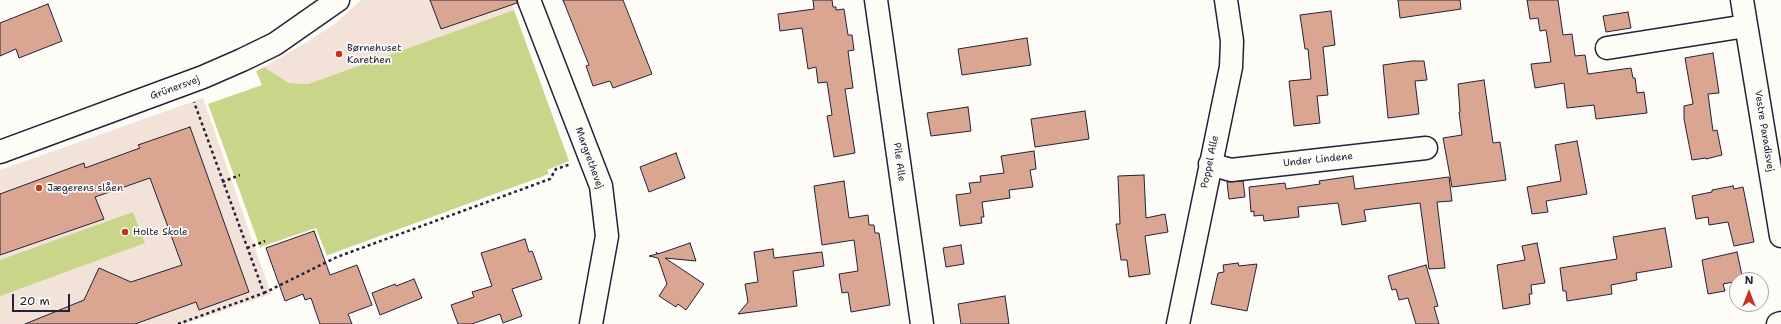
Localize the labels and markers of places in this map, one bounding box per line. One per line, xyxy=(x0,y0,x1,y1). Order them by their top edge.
place label: Børnehuset Karethen xyxy=(347,42,402,66)
marker: Børnehuset Karethen xyxy=(334,49,344,59)
place label: Jægerens slåen xyxy=(47,182,123,194)
marker: Jægerens slåen xyxy=(34,183,44,193)
place label: Holte Skole xyxy=(133,226,188,238)
marker: Holte Skole xyxy=(120,227,130,237)

